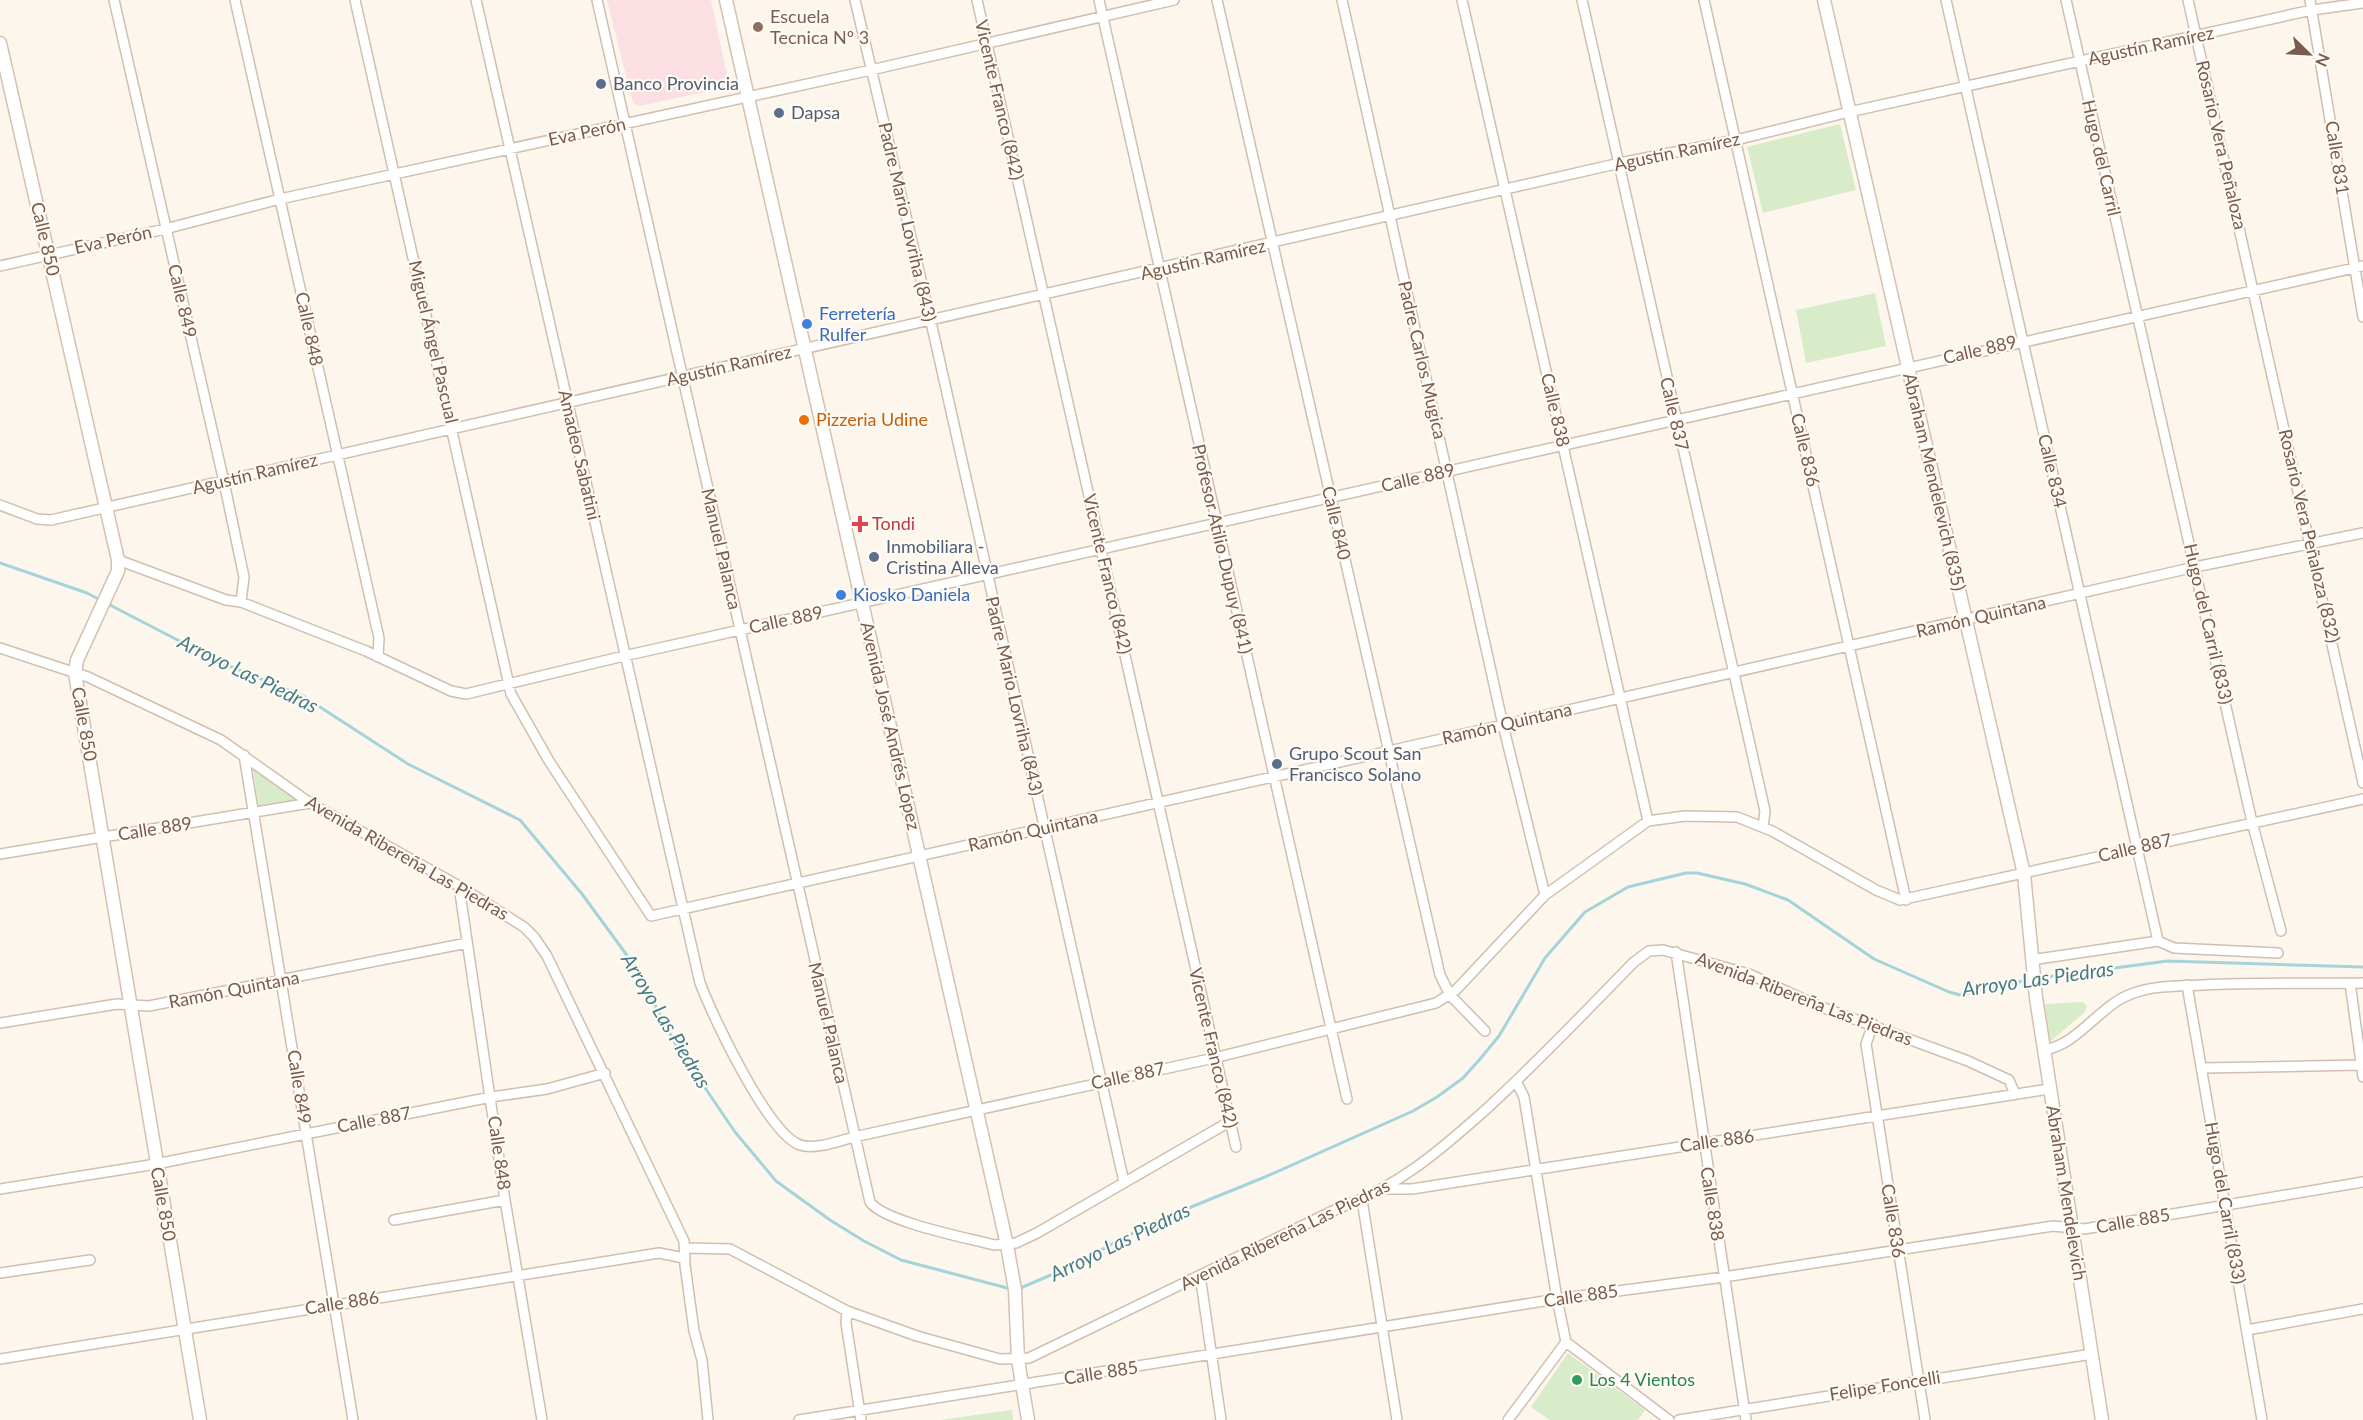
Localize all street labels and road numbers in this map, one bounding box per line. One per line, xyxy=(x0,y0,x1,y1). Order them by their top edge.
street label: Vicente Franco (842) xyxy=(971,17,1029,182)
street label: Agustín Ramírez xyxy=(2086,21,2216,69)
street label: Rosario Vera Peñaloza xyxy=(2192,58,2252,232)
street label: Hugo del Carril xyxy=(2078,97,2126,218)
street label: Eva Perón xyxy=(546,112,628,150)
street label: Calle 831 xyxy=(2321,119,2355,197)
street label: Padre Mario Lovriha (843) xyxy=(874,120,942,324)
street label: Agustín Ramírez xyxy=(1612,127,1742,175)
street label: Calle 850 xyxy=(27,200,65,278)
street label: Eva Perón xyxy=(72,220,154,258)
street label: Agustín Ramírez xyxy=(1138,234,1268,284)
street label: Miguel Ángel Pascual xyxy=(404,258,463,426)
street label: Calle 849 xyxy=(164,262,202,340)
street label: Padre Carlos Mugica xyxy=(1394,278,1452,441)
street label: Calle 848 xyxy=(291,290,329,368)
street label: Calle 889 xyxy=(1941,330,2019,368)
street label: Agustín Ramírez xyxy=(664,340,794,390)
street label: Calle 838 xyxy=(1537,371,1575,449)
street label: Abraham Mendelevich (835) xyxy=(1899,371,1971,593)
street label: Calle 837 xyxy=(1656,375,1694,453)
street label: Amadeo Sabatini xyxy=(554,387,606,522)
street label: Calle 836 xyxy=(1787,411,1825,489)
street label: Rosario Vera Peñaloza (832) xyxy=(2275,427,2345,645)
street label: Calle 834 xyxy=(2034,432,2072,510)
street label: Profesor Atilio Dupuy (841) xyxy=(1188,442,1258,656)
street label: Agustín Ramírez xyxy=(190,448,320,498)
street label: Calle 889 xyxy=(1379,458,1457,496)
street label: Calle 840 xyxy=(1318,484,1356,562)
street label: Manuel Palanca xyxy=(697,486,747,612)
street label: Vicente Franco (842) xyxy=(1079,491,1137,656)
street label: Hugo del Carril (833) xyxy=(2180,541,2238,706)
street label: Ramón Quintana xyxy=(1914,590,2048,642)
street label: Padre Mario Lovriha (843) xyxy=(981,594,1049,798)
street label: Calle 889 xyxy=(747,600,825,638)
street label: Avenida José Andrés López xyxy=(856,619,926,832)
street label: Calle 850 xyxy=(68,685,102,763)
street label: Ramón Quintana xyxy=(1440,697,1574,749)
street label: Avenida Ribereña Las Piedras xyxy=(302,790,513,924)
street label: Ramón Quintana xyxy=(966,804,1100,856)
street label: Calle 889 xyxy=(116,811,194,845)
street label: Calle 887 xyxy=(2096,828,2174,866)
street label: Avenida Ribereña Las Piedras xyxy=(1693,946,1916,1050)
street label: Manuel Palanca xyxy=(804,960,854,1086)
street label: Vicente Franco (842) xyxy=(1185,965,1243,1130)
street label: Ramón Quintana xyxy=(167,966,301,1012)
street label: Calle 849 xyxy=(283,1048,317,1126)
street label: Calle 887 xyxy=(1089,1056,1167,1094)
street label: Calle 887 xyxy=(335,1101,413,1137)
street label: Abraham Mendelevich xyxy=(2042,1104,2092,1282)
street label: Calle 848 xyxy=(484,1114,516,1191)
street label: Hugo del Carril (833) xyxy=(2201,1120,2251,1286)
street label: Calle 886 xyxy=(1678,1124,1755,1156)
street label: Calle 850 xyxy=(147,1165,181,1243)
street label: Calle 838 xyxy=(1696,1165,1730,1243)
street label: Avenida Ribereña Las Piedras xyxy=(1176,1174,1393,1295)
street label: Calle 836 xyxy=(1877,1182,1911,1260)
street label: Calle 885 xyxy=(2094,1203,2172,1237)
street label: Calle 885 xyxy=(1542,1279,1619,1311)
street label: Calle 886 xyxy=(303,1285,381,1319)
street label: Calle 885 xyxy=(1062,1355,1140,1389)
street label: Felipe Foncelli xyxy=(1828,1365,1942,1405)

